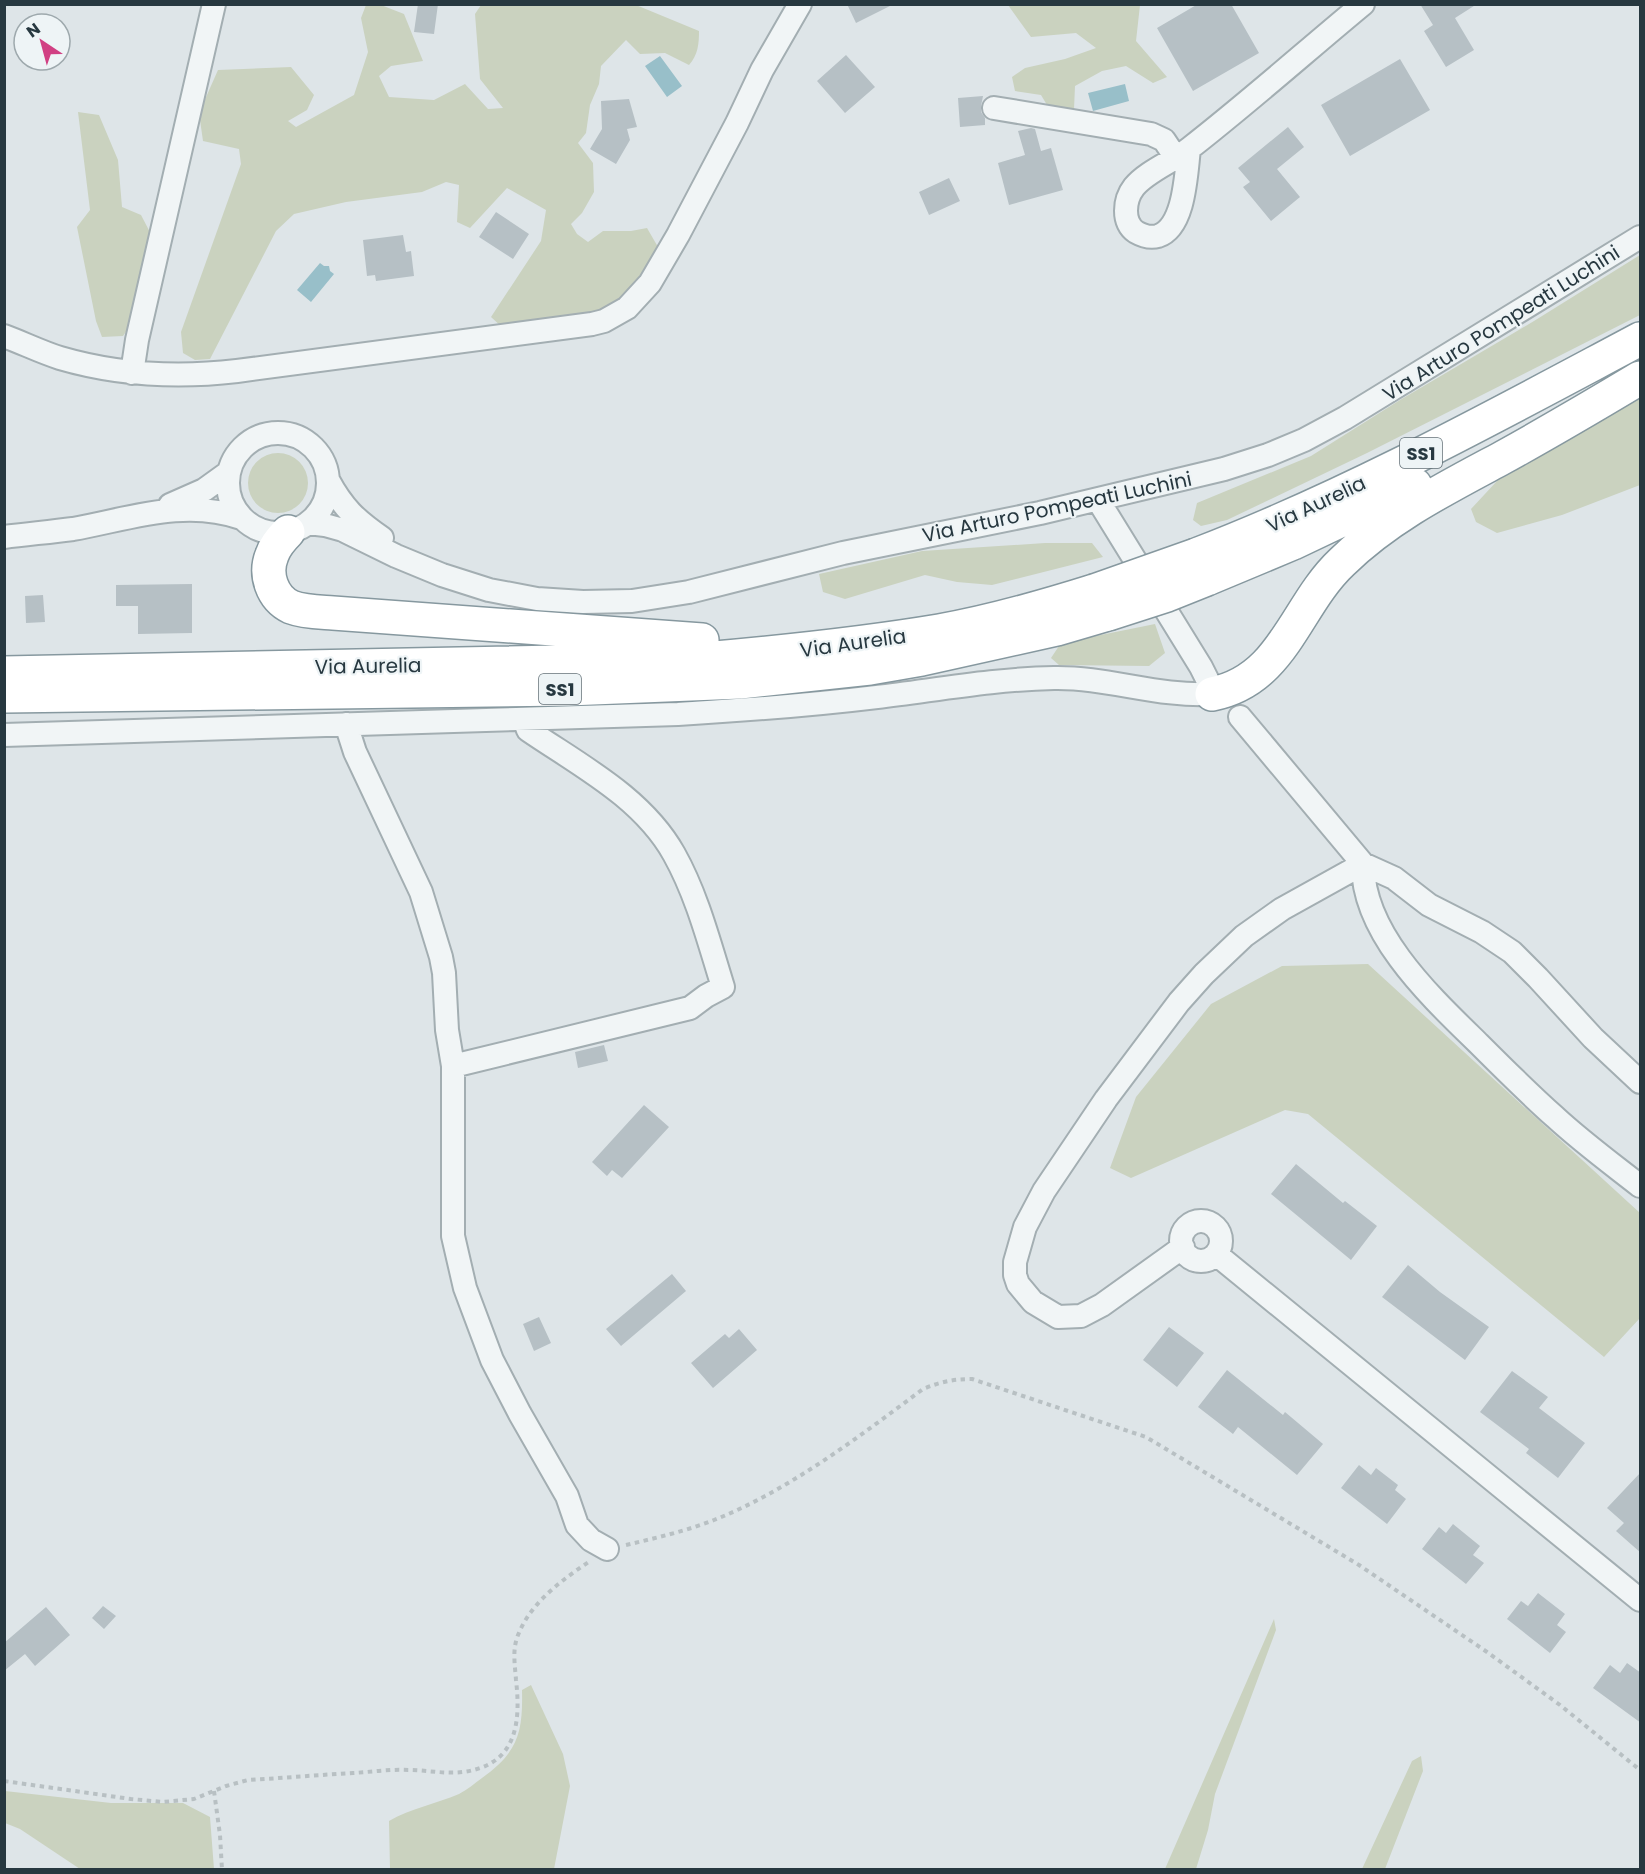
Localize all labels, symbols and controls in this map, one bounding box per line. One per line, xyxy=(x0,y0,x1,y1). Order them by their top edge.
north arrow xyxy=(12,12,72,72)
text: N xyxy=(22,17,45,43)
street label: Via Arturo Pompeati Luchini xyxy=(1377,238,1625,408)
road number: SS1 xyxy=(1400,438,1442,468)
street label: Via Arturo Pompeati Luchini xyxy=(920,465,1194,549)
street label: Via Aurelia xyxy=(1262,469,1370,539)
street label: Via Aurelia xyxy=(798,622,908,664)
street label: Via Aurelia xyxy=(314,651,422,681)
road number: SS1 xyxy=(539,674,581,704)

